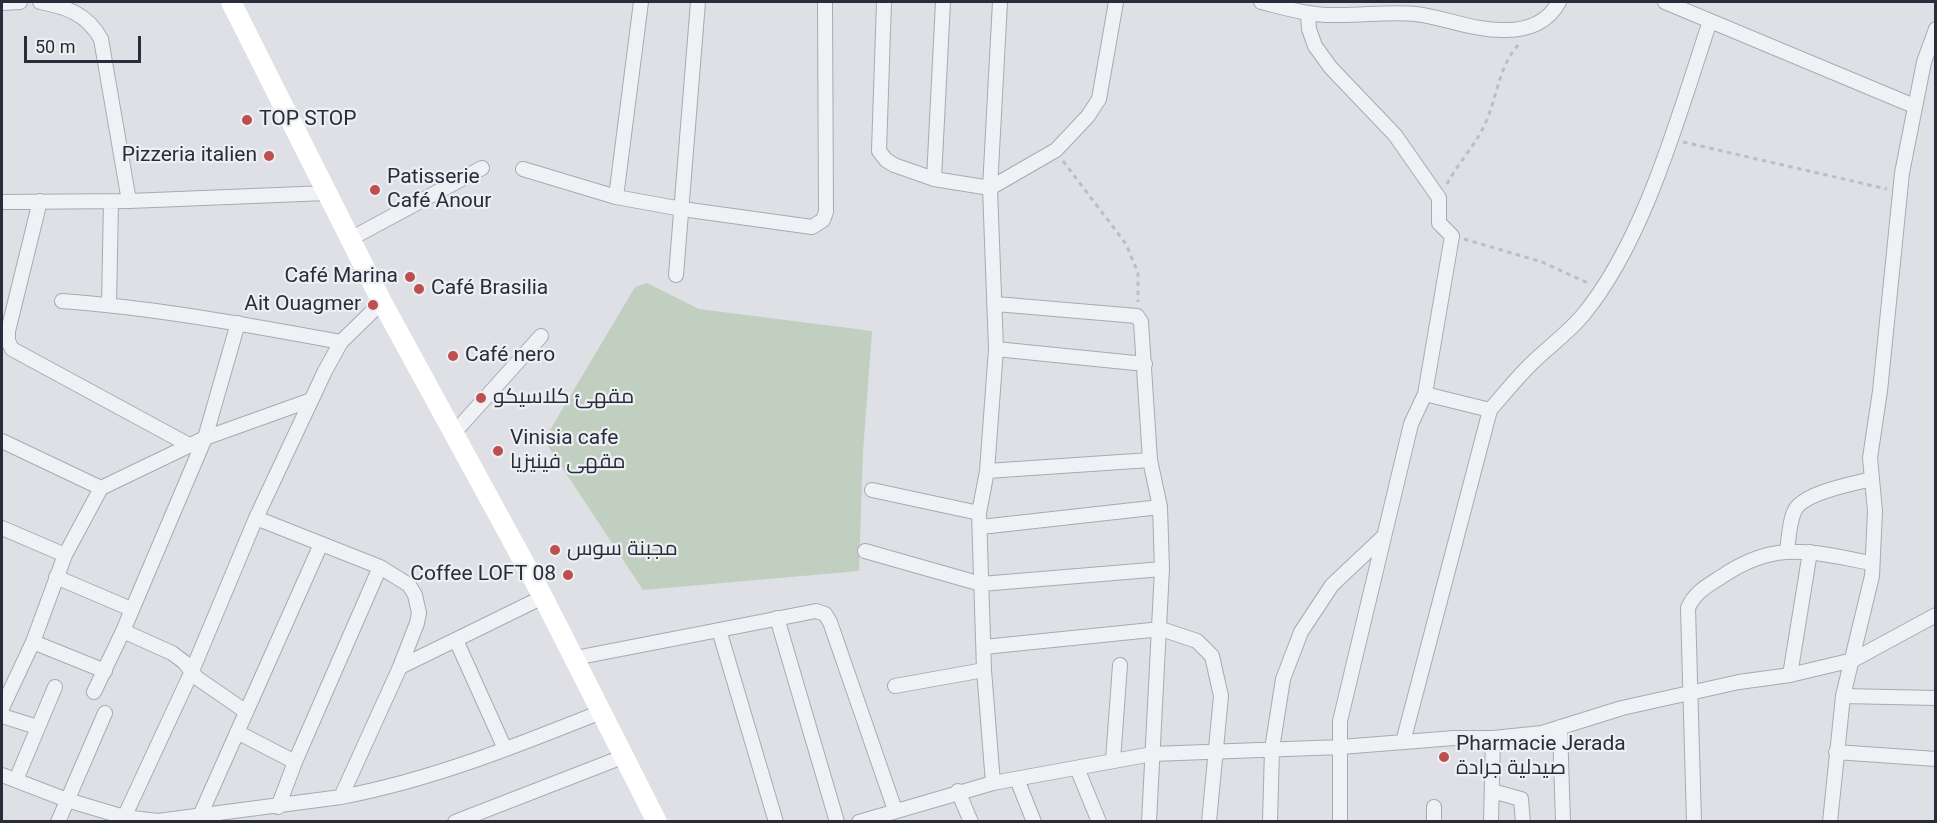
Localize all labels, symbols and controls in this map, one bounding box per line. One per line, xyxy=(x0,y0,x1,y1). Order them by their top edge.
scale bar xyxy=(27,24,144,62)
text: 50 m xyxy=(35,36,75,57)
place label: TOP STOP xyxy=(259,107,357,133)
marker: TOP STOP xyxy=(240,113,254,127)
place label: Pizzeria italien xyxy=(122,143,257,169)
marker: Pizzeria italien xyxy=(262,149,276,163)
place label: Patisserie Café Anour xyxy=(387,165,491,215)
marker: Patisserie Café Anour xyxy=(368,183,382,197)
place label: Café Marina xyxy=(285,264,398,290)
marker: Café Marina xyxy=(403,270,417,284)
place label: Café Brasilia xyxy=(431,276,548,302)
marker: Café Brasilia xyxy=(412,282,426,296)
place label: Ait Ouagmer xyxy=(244,292,361,318)
marker: Ait Ouagmer xyxy=(366,298,380,312)
place label: Café nero xyxy=(465,343,555,369)
marker: Café nero xyxy=(446,349,460,363)
place label: مقهئ كلاسيكو xyxy=(493,385,634,411)
marker: مقهئ كلاسيكو xyxy=(474,391,488,405)
place label: Vinisia cafe مقهى فينيزيا xyxy=(510,426,626,476)
marker: Vinisia cafe مقهى فينيزيا xyxy=(491,444,505,458)
place label: مجبنة سوس xyxy=(567,537,678,563)
marker: مجبنة سوس xyxy=(548,543,562,557)
place label: Coffee LOFT 08 xyxy=(410,562,556,588)
marker: Coffee LOFT 08 xyxy=(561,568,575,582)
place label: Pharmacie Jerada صيدلية جرادة xyxy=(1456,732,1626,782)
marker: Pharmacie Jerada صيدلية جرادة xyxy=(1437,750,1451,764)

